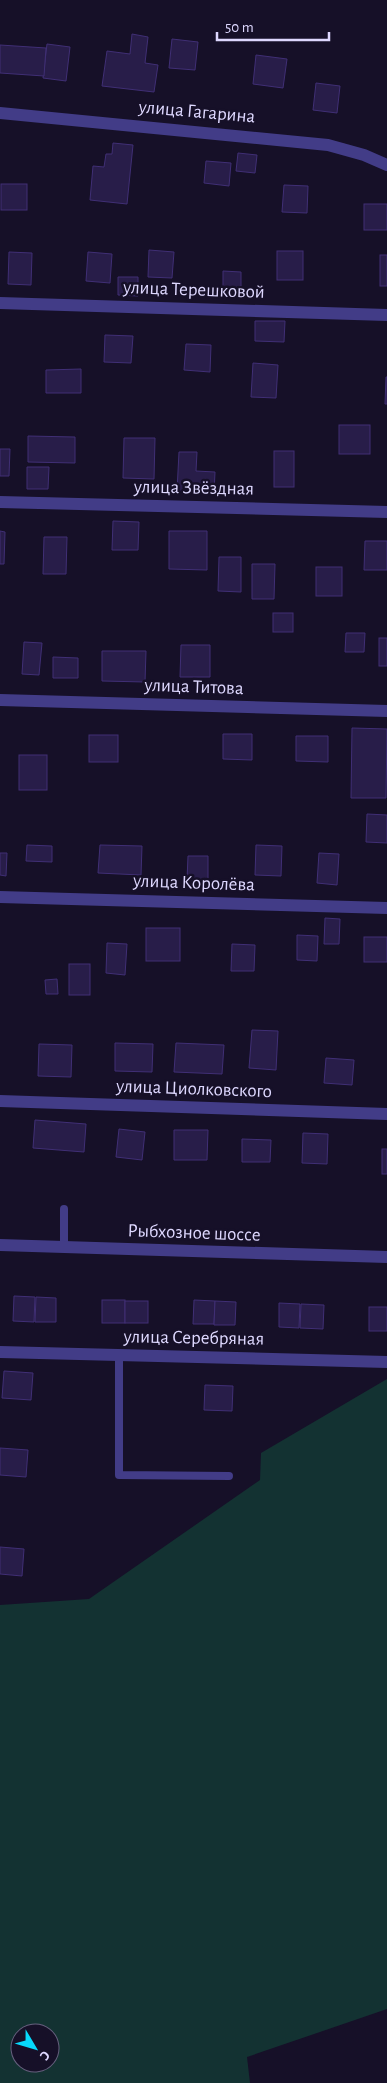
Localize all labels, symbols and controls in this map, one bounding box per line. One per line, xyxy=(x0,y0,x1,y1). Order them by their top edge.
scale bar xyxy=(217,10,330,42)
text: 50 m xyxy=(225,20,254,35)
street label: улица Гагарина xyxy=(137,97,256,127)
street label: улица Терешковой xyxy=(122,278,265,302)
street label: улица Звёздная xyxy=(133,477,254,499)
street label: улица Титова xyxy=(143,676,244,698)
street label: улица Королёва xyxy=(132,871,256,895)
street label: улица Циолковского xyxy=(115,1077,272,1101)
street label: Рыбхозное шоссе xyxy=(127,1221,261,1245)
street label: улица Серебряная xyxy=(123,1327,264,1349)
north arrow xyxy=(10,2023,60,2073)
text: С xyxy=(36,2048,52,2063)

